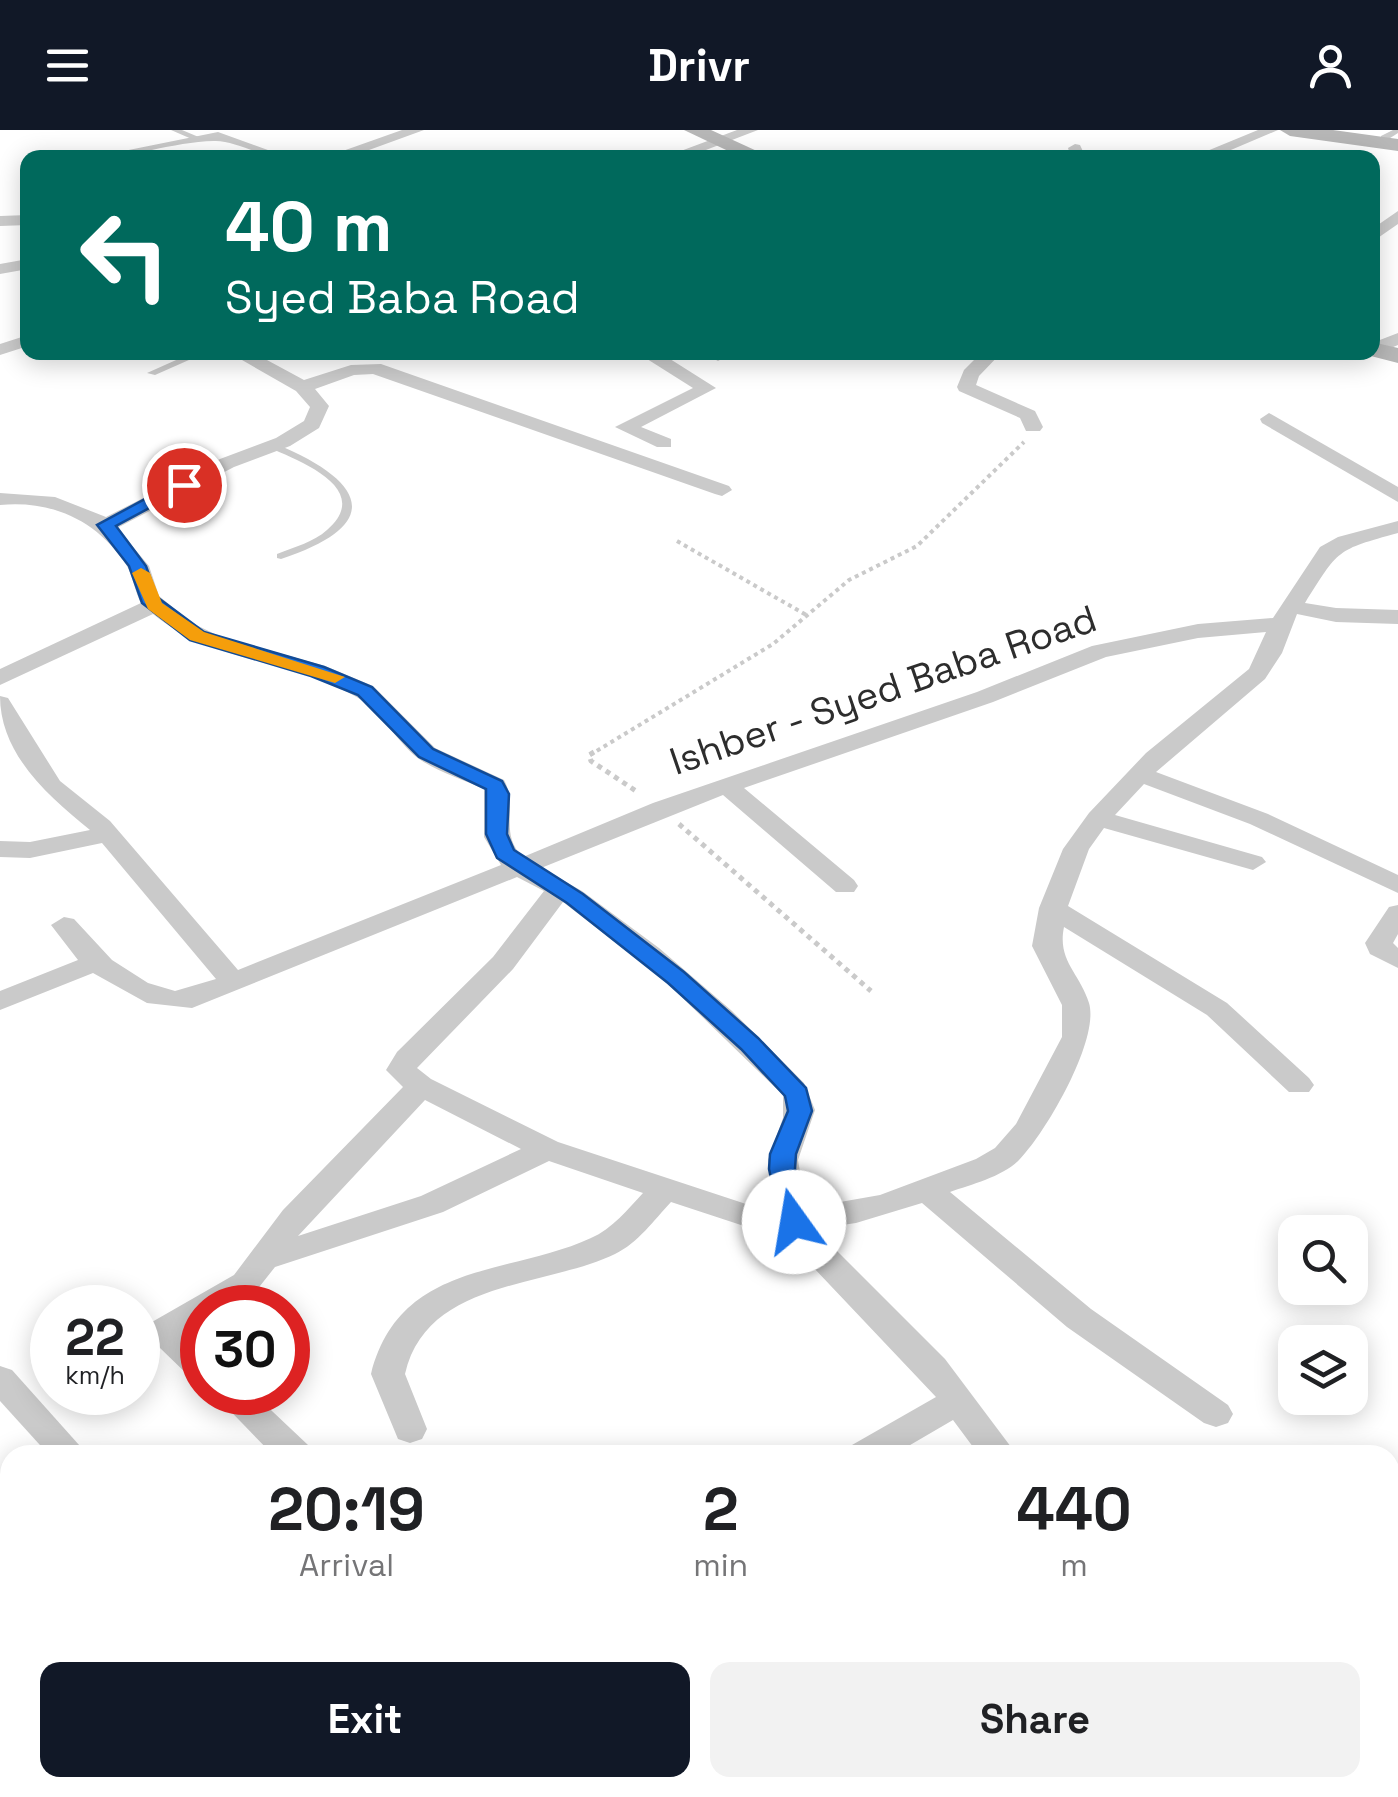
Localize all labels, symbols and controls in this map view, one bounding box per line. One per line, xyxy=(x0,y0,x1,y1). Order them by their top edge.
text: Drivr xyxy=(648,37,750,94)
icon: menu xyxy=(40,38,95,93)
icon: person xyxy=(1303,38,1358,93)
text: 40 m xyxy=(225,182,392,271)
icon: left xyxy=(60,190,190,320)
text: Syed Baba Road xyxy=(225,269,580,326)
pin xyxy=(142,443,227,528)
icon: arrive xyxy=(157,458,212,513)
street label: Ishber - Syed Baba Road xyxy=(663,594,1103,786)
position arrow xyxy=(742,1170,846,1274)
map controls xyxy=(1278,1215,1368,1415)
button: search xyxy=(1278,1215,1368,1305)
speed limit sign: 30 xyxy=(180,1285,310,1415)
text: 22 xyxy=(65,1306,125,1370)
button: layers xyxy=(1278,1325,1368,1415)
text: km/h xyxy=(65,1359,125,1391)
text: 20:19 xyxy=(268,1471,425,1548)
text: 2 xyxy=(703,1471,739,1548)
text: 440 xyxy=(1016,1471,1132,1548)
text: Arrival xyxy=(299,1545,394,1585)
text: min xyxy=(693,1545,748,1585)
text: m xyxy=(1060,1545,1088,1585)
button: Exit xyxy=(40,1662,690,1777)
button: Share xyxy=(710,1662,1360,1777)

